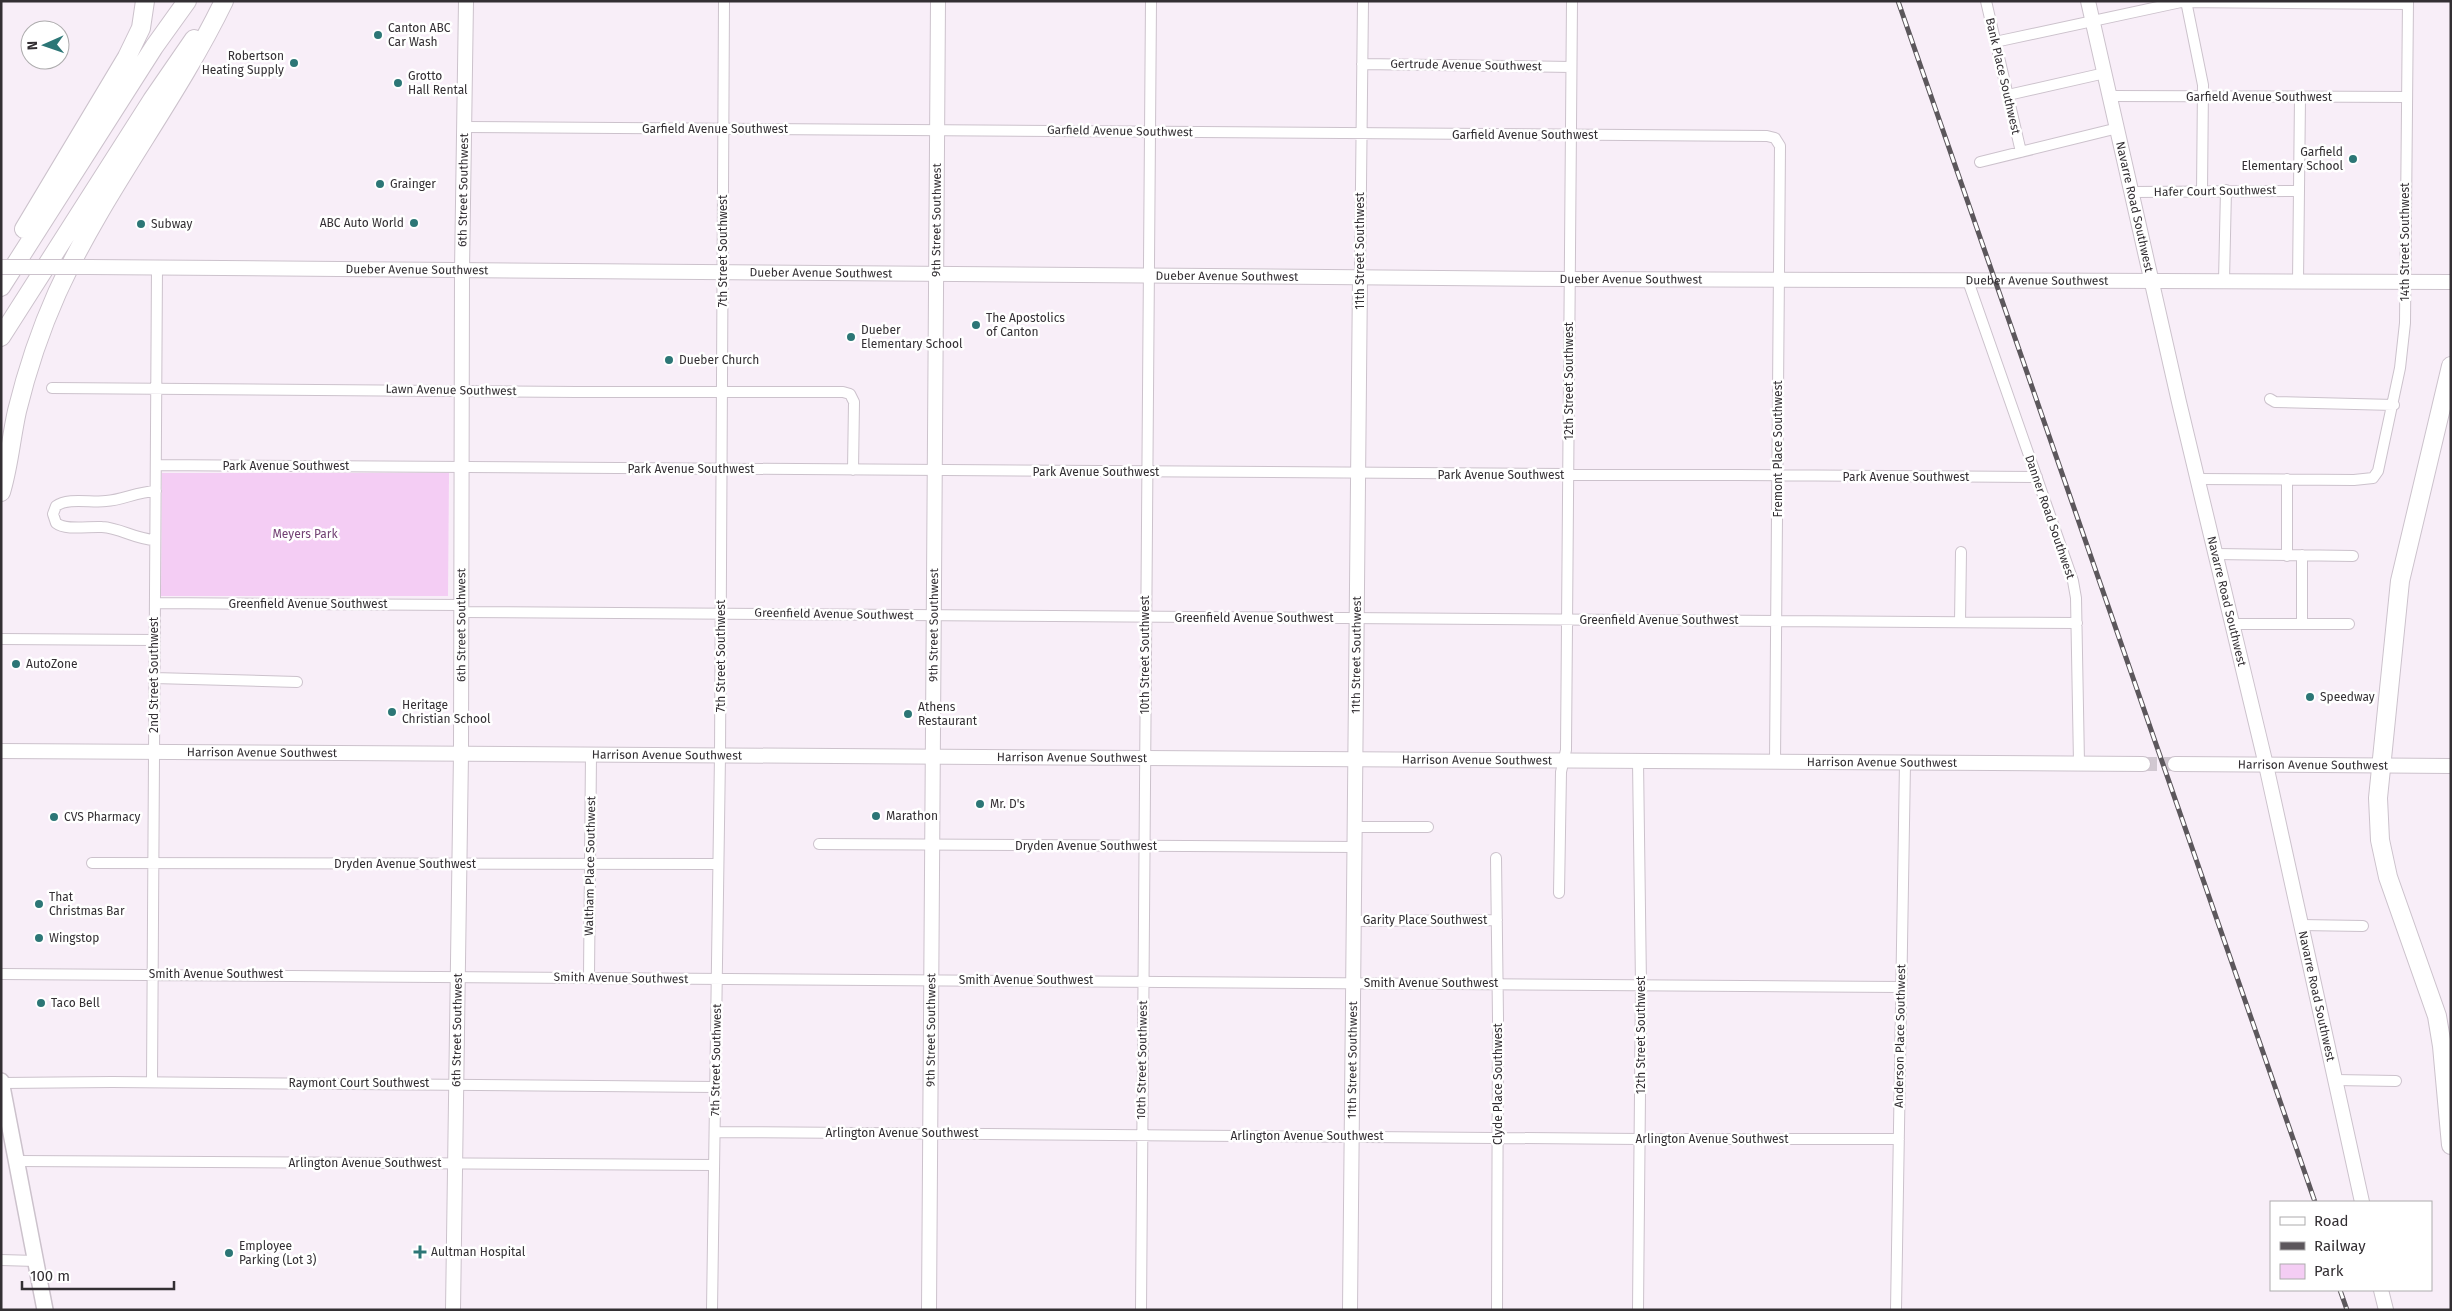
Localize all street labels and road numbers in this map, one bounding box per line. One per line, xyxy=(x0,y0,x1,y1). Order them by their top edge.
street label: Bank Place Southwest xyxy=(1983,16,2023,136)
street label: Gertrude Avenue Southwest xyxy=(1390,57,1543,73)
street label: Garfield Avenue Southwest xyxy=(2186,90,2333,104)
street label: Garfield Avenue Southwest xyxy=(642,122,789,136)
street label: Garfield Avenue Southwest xyxy=(1047,123,1194,139)
street label: Garfield Avenue Southwest xyxy=(1452,128,1599,142)
street label: 6th Street Southwest xyxy=(455,132,471,247)
street label: Navarre Road Southwest xyxy=(2113,140,2156,274)
street label: 9th Street Southwest xyxy=(929,162,944,277)
street label: 14th Street Southwest xyxy=(2398,182,2412,301)
street label: Hafer Court Southwest xyxy=(2154,183,2277,199)
street label: 11th Street Southwest xyxy=(1353,192,1367,310)
street label: 7th Street Southwest xyxy=(716,194,730,307)
street label: Dueber Avenue Southwest xyxy=(345,262,489,277)
street label: Dueber Avenue Southwest xyxy=(749,265,893,281)
street label: Dueber Avenue Southwest xyxy=(1155,269,1299,284)
street label: Dueber Avenue Southwest xyxy=(1559,272,1703,286)
street label: Dueber Avenue Southwest xyxy=(1965,273,2109,288)
street label: 12th Street Southwest xyxy=(1562,321,1576,440)
street label: Fremont Place Southwest xyxy=(1771,380,1785,518)
street label: Lawn Avenue Southwest xyxy=(385,382,517,398)
street label: Danner Road Southwest xyxy=(2022,453,2078,582)
street label: Park Avenue Southwest xyxy=(223,459,350,473)
street label: Park Avenue Southwest xyxy=(628,462,755,476)
street label: Park Avenue Southwest xyxy=(1033,465,1160,479)
street label: Park Avenue Southwest xyxy=(1438,468,1565,482)
street label: Park Avenue Southwest xyxy=(1843,470,1970,484)
street label: Navarre Road Southwest xyxy=(2204,535,2249,668)
street label: 6th Street Southwest xyxy=(454,567,468,682)
street label: 9th Street Southwest xyxy=(926,567,941,682)
street label: 10th Street Southwest xyxy=(1138,595,1152,715)
street label: 11th Street Southwest xyxy=(1349,595,1364,714)
street label: Greenfield Avenue Southwest xyxy=(228,597,388,611)
street label: 7th Street Southwest xyxy=(714,599,728,712)
street label: Greenfield Avenue Southwest xyxy=(754,606,914,622)
street label: Greenfield Avenue Southwest xyxy=(1174,611,1334,625)
street label: Greenfield Avenue Southwest xyxy=(1579,613,1739,627)
street label: 2nd Street Southwest xyxy=(147,616,161,733)
street label: Harrison Avenue Southwest xyxy=(187,745,338,760)
street label: Harrison Avenue Southwest xyxy=(592,748,743,763)
street label: Harrison Avenue Southwest xyxy=(997,750,1148,765)
street label: Harrison Avenue Southwest xyxy=(1402,753,1553,767)
street label: Harrison Avenue Southwest xyxy=(1807,755,1958,770)
street label: Harrison Avenue Southwest xyxy=(2238,757,2389,773)
street label: Waltham Place Southwest xyxy=(582,795,598,936)
street label: Dryden Avenue Southwest xyxy=(1015,839,1158,853)
street label: Dryden Avenue Southwest xyxy=(334,857,477,871)
street label: Garity Place Southwest xyxy=(1363,913,1488,927)
street label: Navarre Road Southwest xyxy=(2296,929,2338,1063)
street label: Anderson Place Southwest xyxy=(1892,963,1908,1108)
street label: Smith Avenue Southwest xyxy=(149,967,284,981)
street label: Smith Avenue Southwest xyxy=(554,970,689,986)
street label: 6th Street Southwest xyxy=(449,972,465,1087)
street label: 9th Street Southwest xyxy=(924,972,938,1087)
street label: Smith Avenue Southwest xyxy=(959,973,1094,987)
street label: 12th Street Southwest xyxy=(1634,975,1648,1094)
street label: Smith Avenue Southwest xyxy=(1364,976,1499,990)
street label: 10th Street Southwest xyxy=(1134,1000,1150,1120)
street label: 11th Street Southwest xyxy=(1345,1000,1360,1119)
street label: 7th Street Southwest xyxy=(708,1003,724,1116)
street label: Clyde Place Southwest xyxy=(1491,1022,1505,1145)
street label: Raymont Court Southwest xyxy=(289,1076,430,1090)
street label: Arlington Avenue Southwest xyxy=(825,1126,979,1140)
street label: Arlington Avenue Southwest xyxy=(1230,1129,1384,1143)
street label: Arlington Avenue Southwest xyxy=(1635,1132,1789,1146)
street label: Arlington Avenue Southwest xyxy=(288,1156,442,1170)

